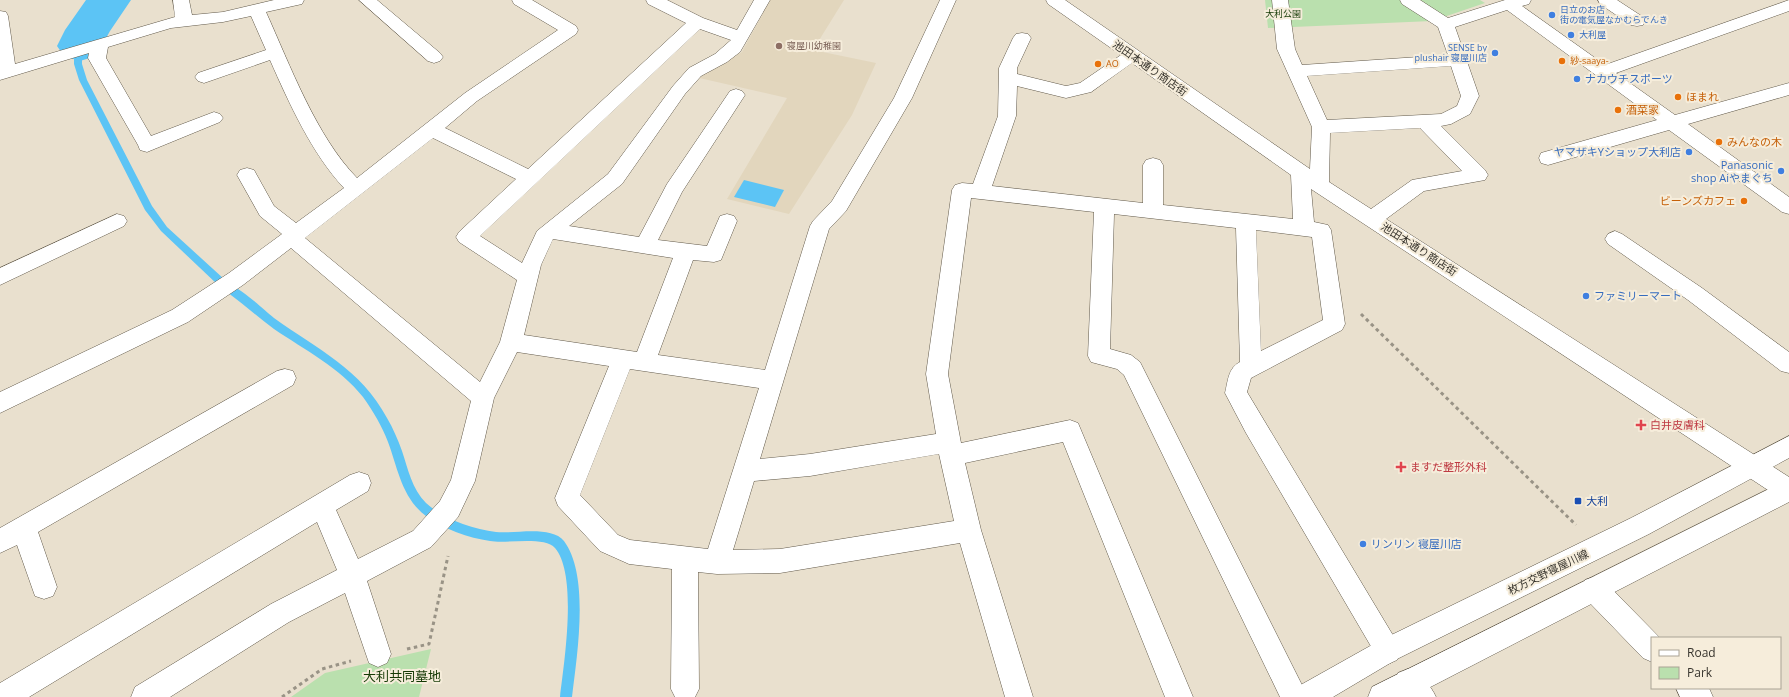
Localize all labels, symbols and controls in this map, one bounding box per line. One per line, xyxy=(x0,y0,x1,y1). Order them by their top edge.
place label: 日立のお店 街の電気屋なかむらでんき xyxy=(1560,3,1668,26)
park label: 大利公園 xyxy=(1265,7,1301,20)
marker: 日立のお店 街の電気屋なかむらでんき xyxy=(1547,10,1557,20)
place label: 大利屋 xyxy=(1579,28,1606,41)
marker: 大利屋 xyxy=(1566,30,1576,40)
street label: 池田本通り商店街 xyxy=(1110,36,1191,99)
place label: 寝屋川幼稚園 xyxy=(787,39,841,52)
marker: 寝屋川幼稚園 xyxy=(774,41,784,51)
place label: SENSE by plushair 寝屋川店 xyxy=(1415,41,1487,64)
marker: SENSE by plushair 寝屋川店 xyxy=(1490,48,1500,58)
place label: 紗-saaya- xyxy=(1570,54,1609,67)
marker: 紗-saaya- xyxy=(1557,56,1567,66)
place label: AO xyxy=(1106,57,1119,70)
marker: AO xyxy=(1093,59,1103,69)
place label: ナカウチスポーツ xyxy=(1585,71,1673,86)
marker: ナカウチスポーツ xyxy=(1572,74,1582,84)
place label: ほまれ xyxy=(1686,89,1719,104)
marker: ほまれ xyxy=(1673,92,1683,102)
place label: 酒菜家 xyxy=(1626,102,1659,117)
marker: 酒菜家 xyxy=(1613,105,1623,115)
place label: みんなの木 xyxy=(1727,134,1782,149)
marker: みんなの木 xyxy=(1714,137,1724,147)
place label: ヤマザキYショップ大利店 xyxy=(1554,144,1681,159)
marker: ヤマザキYショップ大利店 xyxy=(1684,147,1694,157)
place label: Panasonic shop Aiやまぐち xyxy=(1691,157,1773,185)
marker: Panasonic shop Aiやまぐち xyxy=(1776,166,1786,176)
place label: ビーンズカフェ xyxy=(1660,193,1736,208)
marker: ビーンズカフェ xyxy=(1739,196,1749,206)
street label: 池田本通り商店街 xyxy=(1378,218,1460,279)
place label: ファミリーマート xyxy=(1594,288,1682,303)
marker: ファミリーマート xyxy=(1581,291,1591,301)
place label: 白井皮膚科 xyxy=(1650,417,1705,432)
marker: 白井皮膚科 xyxy=(1635,419,1647,431)
place label: ますだ整形外科 xyxy=(1410,459,1487,474)
marker: ますだ整形外科 xyxy=(1395,461,1407,473)
place label: 大利 xyxy=(1586,493,1608,508)
marker: 大利 xyxy=(1573,496,1583,506)
place label: リンリン 寝屋川店 xyxy=(1371,536,1462,551)
marker: リンリン 寝屋川店 xyxy=(1358,539,1368,549)
street label: 枚方交野寝屋川線 xyxy=(1505,546,1591,598)
legend xyxy=(1651,637,1781,689)
text: Road xyxy=(1687,644,1716,661)
text: Park xyxy=(1687,664,1713,681)
park label: 大利共同墓地 xyxy=(363,667,441,685)

